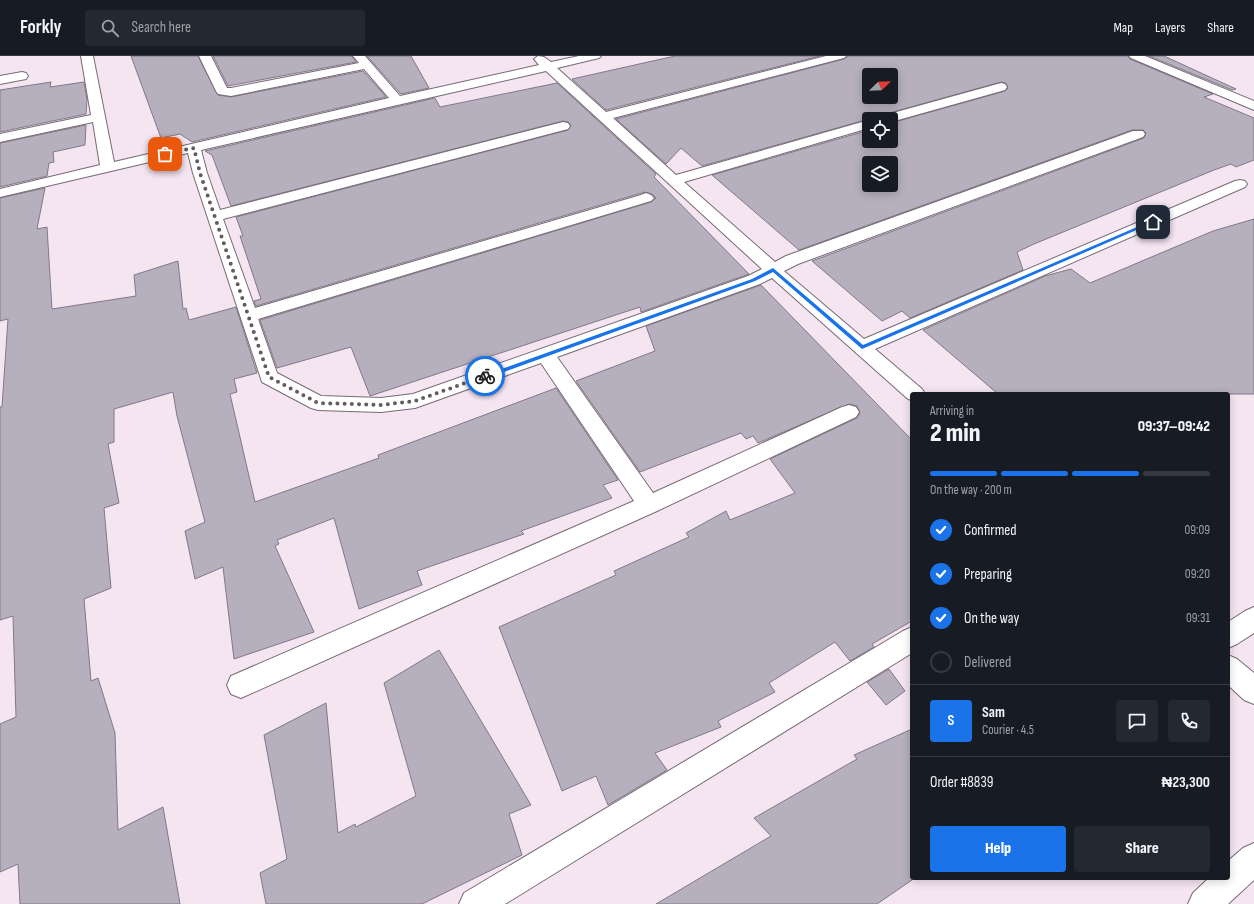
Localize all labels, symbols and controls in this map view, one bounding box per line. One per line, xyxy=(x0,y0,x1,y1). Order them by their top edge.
search box xyxy=(85,10,365,46)
text: Forkly xyxy=(20,16,61,39)
icon: search xyxy=(99,17,121,39)
text: Search here xyxy=(131,18,191,37)
text: Map xyxy=(1113,19,1133,36)
text: Layers xyxy=(1155,19,1185,36)
text: Share xyxy=(1207,19,1234,36)
north arrow xyxy=(862,68,898,104)
map controls xyxy=(862,68,898,192)
button: locate xyxy=(862,112,898,148)
pin xyxy=(148,137,182,171)
icon: bag xyxy=(154,143,176,165)
button: layers xyxy=(862,156,898,192)
pin xyxy=(1136,205,1170,239)
icon: home xyxy=(1142,211,1164,233)
courier xyxy=(465,356,505,396)
icon: bike xyxy=(474,365,496,387)
text: Arriving in xyxy=(930,403,974,419)
text: 09:37–09:42 xyxy=(1138,417,1210,436)
text: 2 min xyxy=(930,418,980,449)
text: On the way · 200 m xyxy=(930,482,1012,498)
icon: check xyxy=(930,519,952,541)
text: Confirmed xyxy=(964,521,1017,540)
text: 09:09 xyxy=(1184,522,1210,538)
icon: check xyxy=(930,563,952,585)
text: Preparing xyxy=(964,565,1012,584)
text: 09:20 xyxy=(1185,566,1210,582)
icon: check xyxy=(930,607,952,629)
text: On the way xyxy=(964,609,1019,628)
text: 09:31 xyxy=(1186,610,1210,626)
text: Delivered xyxy=(964,653,1011,672)
button: chat xyxy=(1116,700,1158,742)
button: phone xyxy=(1168,700,1210,742)
text: Sam xyxy=(982,703,1005,722)
text: S xyxy=(948,711,954,730)
text: Courier · 4.5 xyxy=(982,722,1034,738)
text: Order #8839 xyxy=(930,773,993,792)
text: ₦23,300 xyxy=(1162,773,1210,792)
button: Help xyxy=(930,826,1066,872)
button: Share xyxy=(1074,826,1210,872)

